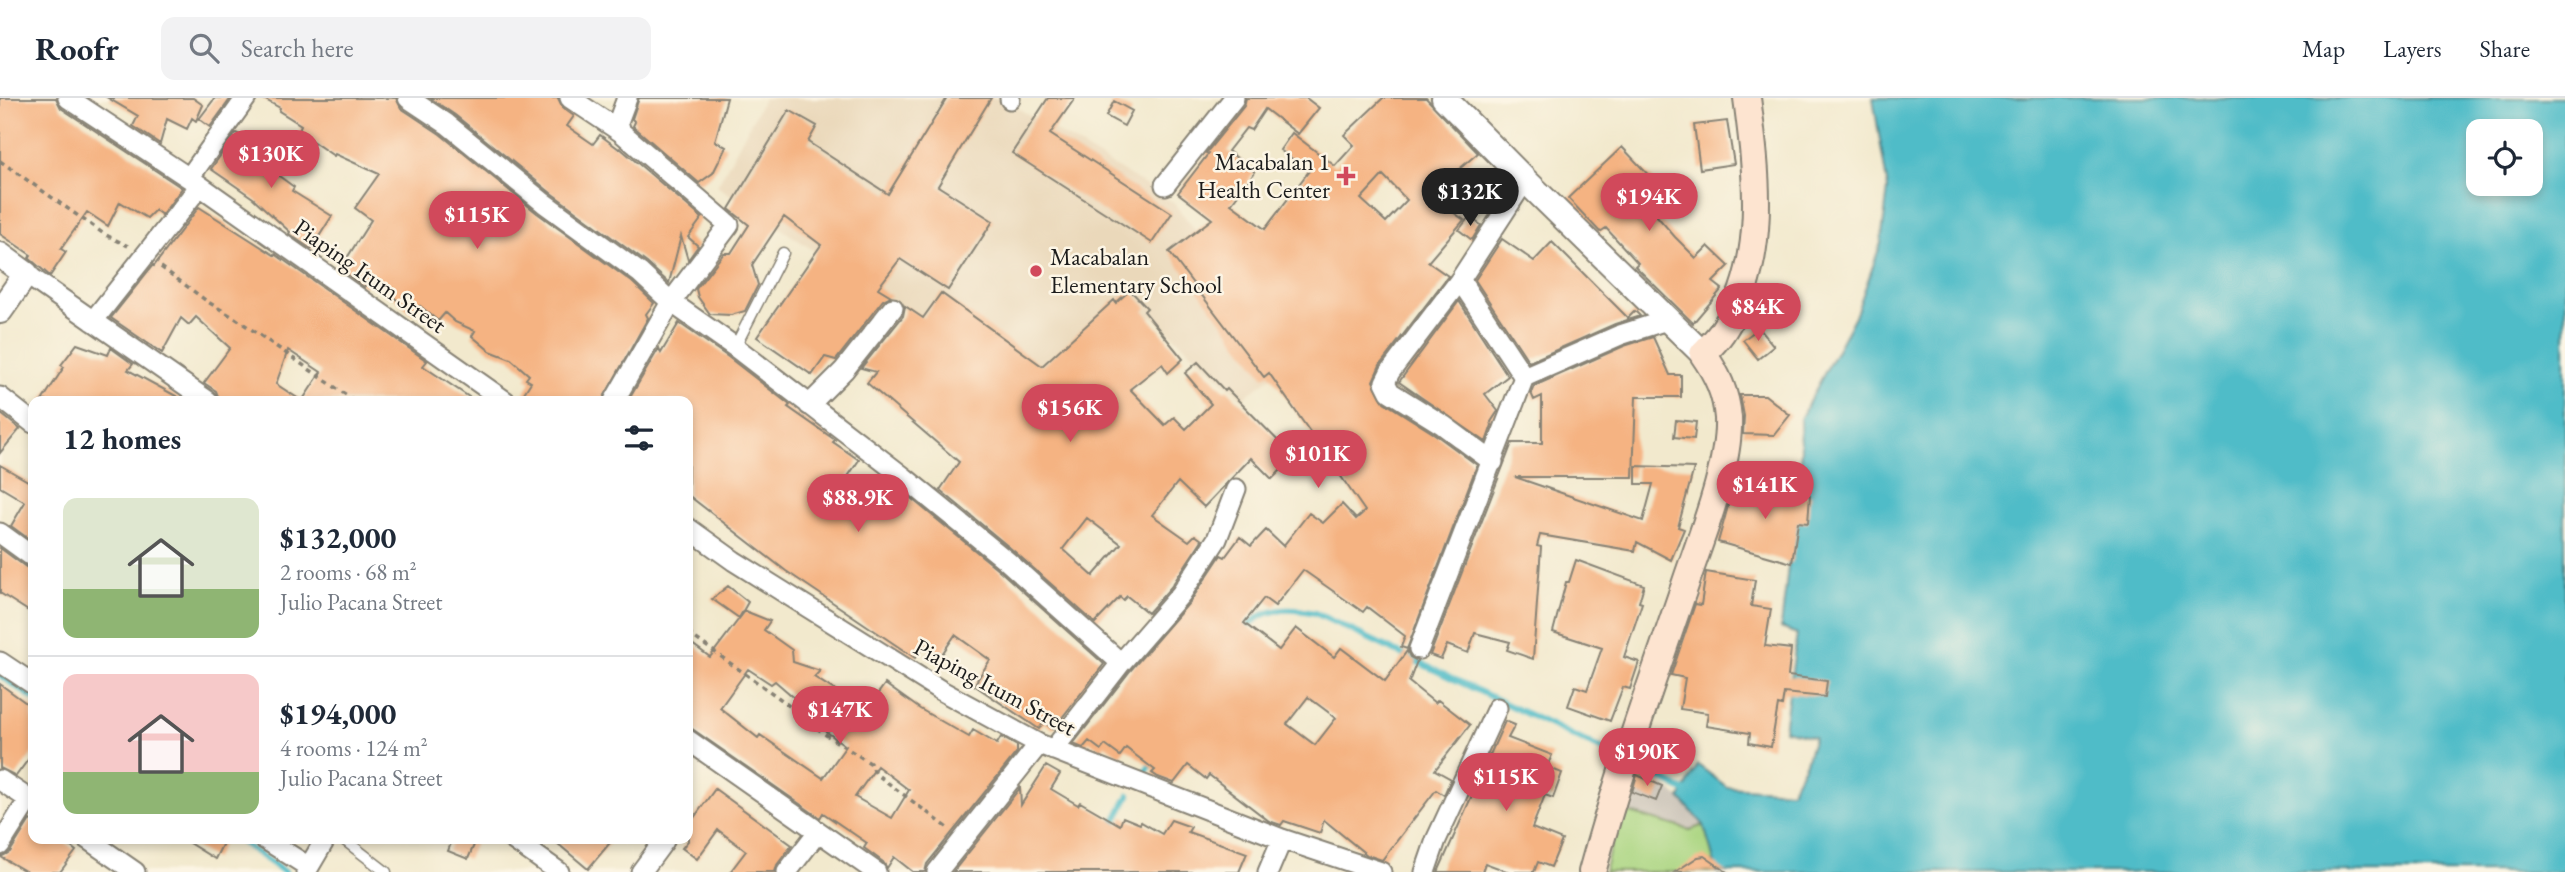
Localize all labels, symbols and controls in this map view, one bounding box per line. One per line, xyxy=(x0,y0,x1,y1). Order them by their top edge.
search box xyxy=(161,17,651,80)
text: Roofr xyxy=(35,27,119,70)
icon: search xyxy=(185,29,223,67)
text: Search here xyxy=(241,31,354,65)
text: Map xyxy=(2302,33,2345,64)
text: Layers xyxy=(2383,33,2442,64)
text: Share xyxy=(2480,33,2530,64)
map controls xyxy=(2466,119,2543,196)
button: locate xyxy=(2466,119,2543,196)
pin: $130K xyxy=(222,130,320,190)
text: $130K xyxy=(239,138,303,168)
place label: Macabalan 1 Health Center xyxy=(1197,146,1330,205)
marker: Macabalan 1 Health Center xyxy=(1336,166,1356,186)
pin: $132K xyxy=(1421,169,1519,228)
pin: $194K xyxy=(1600,174,1698,233)
text: $132K xyxy=(1438,176,1502,206)
text: $194K xyxy=(1617,181,1681,211)
pin: $115K xyxy=(428,192,526,251)
text: $115K xyxy=(445,199,509,229)
street label: Piaping Itum Street xyxy=(288,211,453,340)
place label: Macabalan Elementary School xyxy=(1050,241,1222,300)
marker: Macabalan Elementary School xyxy=(1028,263,1044,279)
pin: $84K xyxy=(1717,284,1799,343)
text: $84K xyxy=(1732,291,1784,321)
pin: $156K xyxy=(1021,384,1119,444)
text: $156K xyxy=(1038,392,1102,422)
text: 12 homes xyxy=(63,419,181,458)
icon: filters xyxy=(620,419,658,457)
pin: $101K xyxy=(1269,430,1367,490)
text: $101K xyxy=(1286,438,1350,468)
pin: $141K xyxy=(1716,462,1814,521)
text: $141K xyxy=(1733,469,1797,499)
pin: $88.9K xyxy=(801,474,915,534)
text: $88.9K xyxy=(823,482,893,512)
text: $132,000 xyxy=(280,518,396,557)
icon: home xyxy=(119,526,203,610)
text: 2 rooms · 68 m² xyxy=(280,557,417,587)
text: Julio Pacana Street xyxy=(280,587,442,617)
street label: Piaping Itum Street xyxy=(909,631,1082,743)
pin: $147K xyxy=(791,686,889,746)
text: $194,000 xyxy=(280,694,396,733)
text: $147K xyxy=(808,694,872,724)
icon: home xyxy=(119,702,203,786)
pin: $190K xyxy=(1598,728,1696,788)
text: 4 rooms · 124 m² xyxy=(280,733,428,763)
text: $190K xyxy=(1615,736,1679,766)
pin: $115K xyxy=(1457,754,1555,813)
text: $115K xyxy=(1474,761,1538,791)
text: Julio Pacana Street xyxy=(280,763,442,793)

